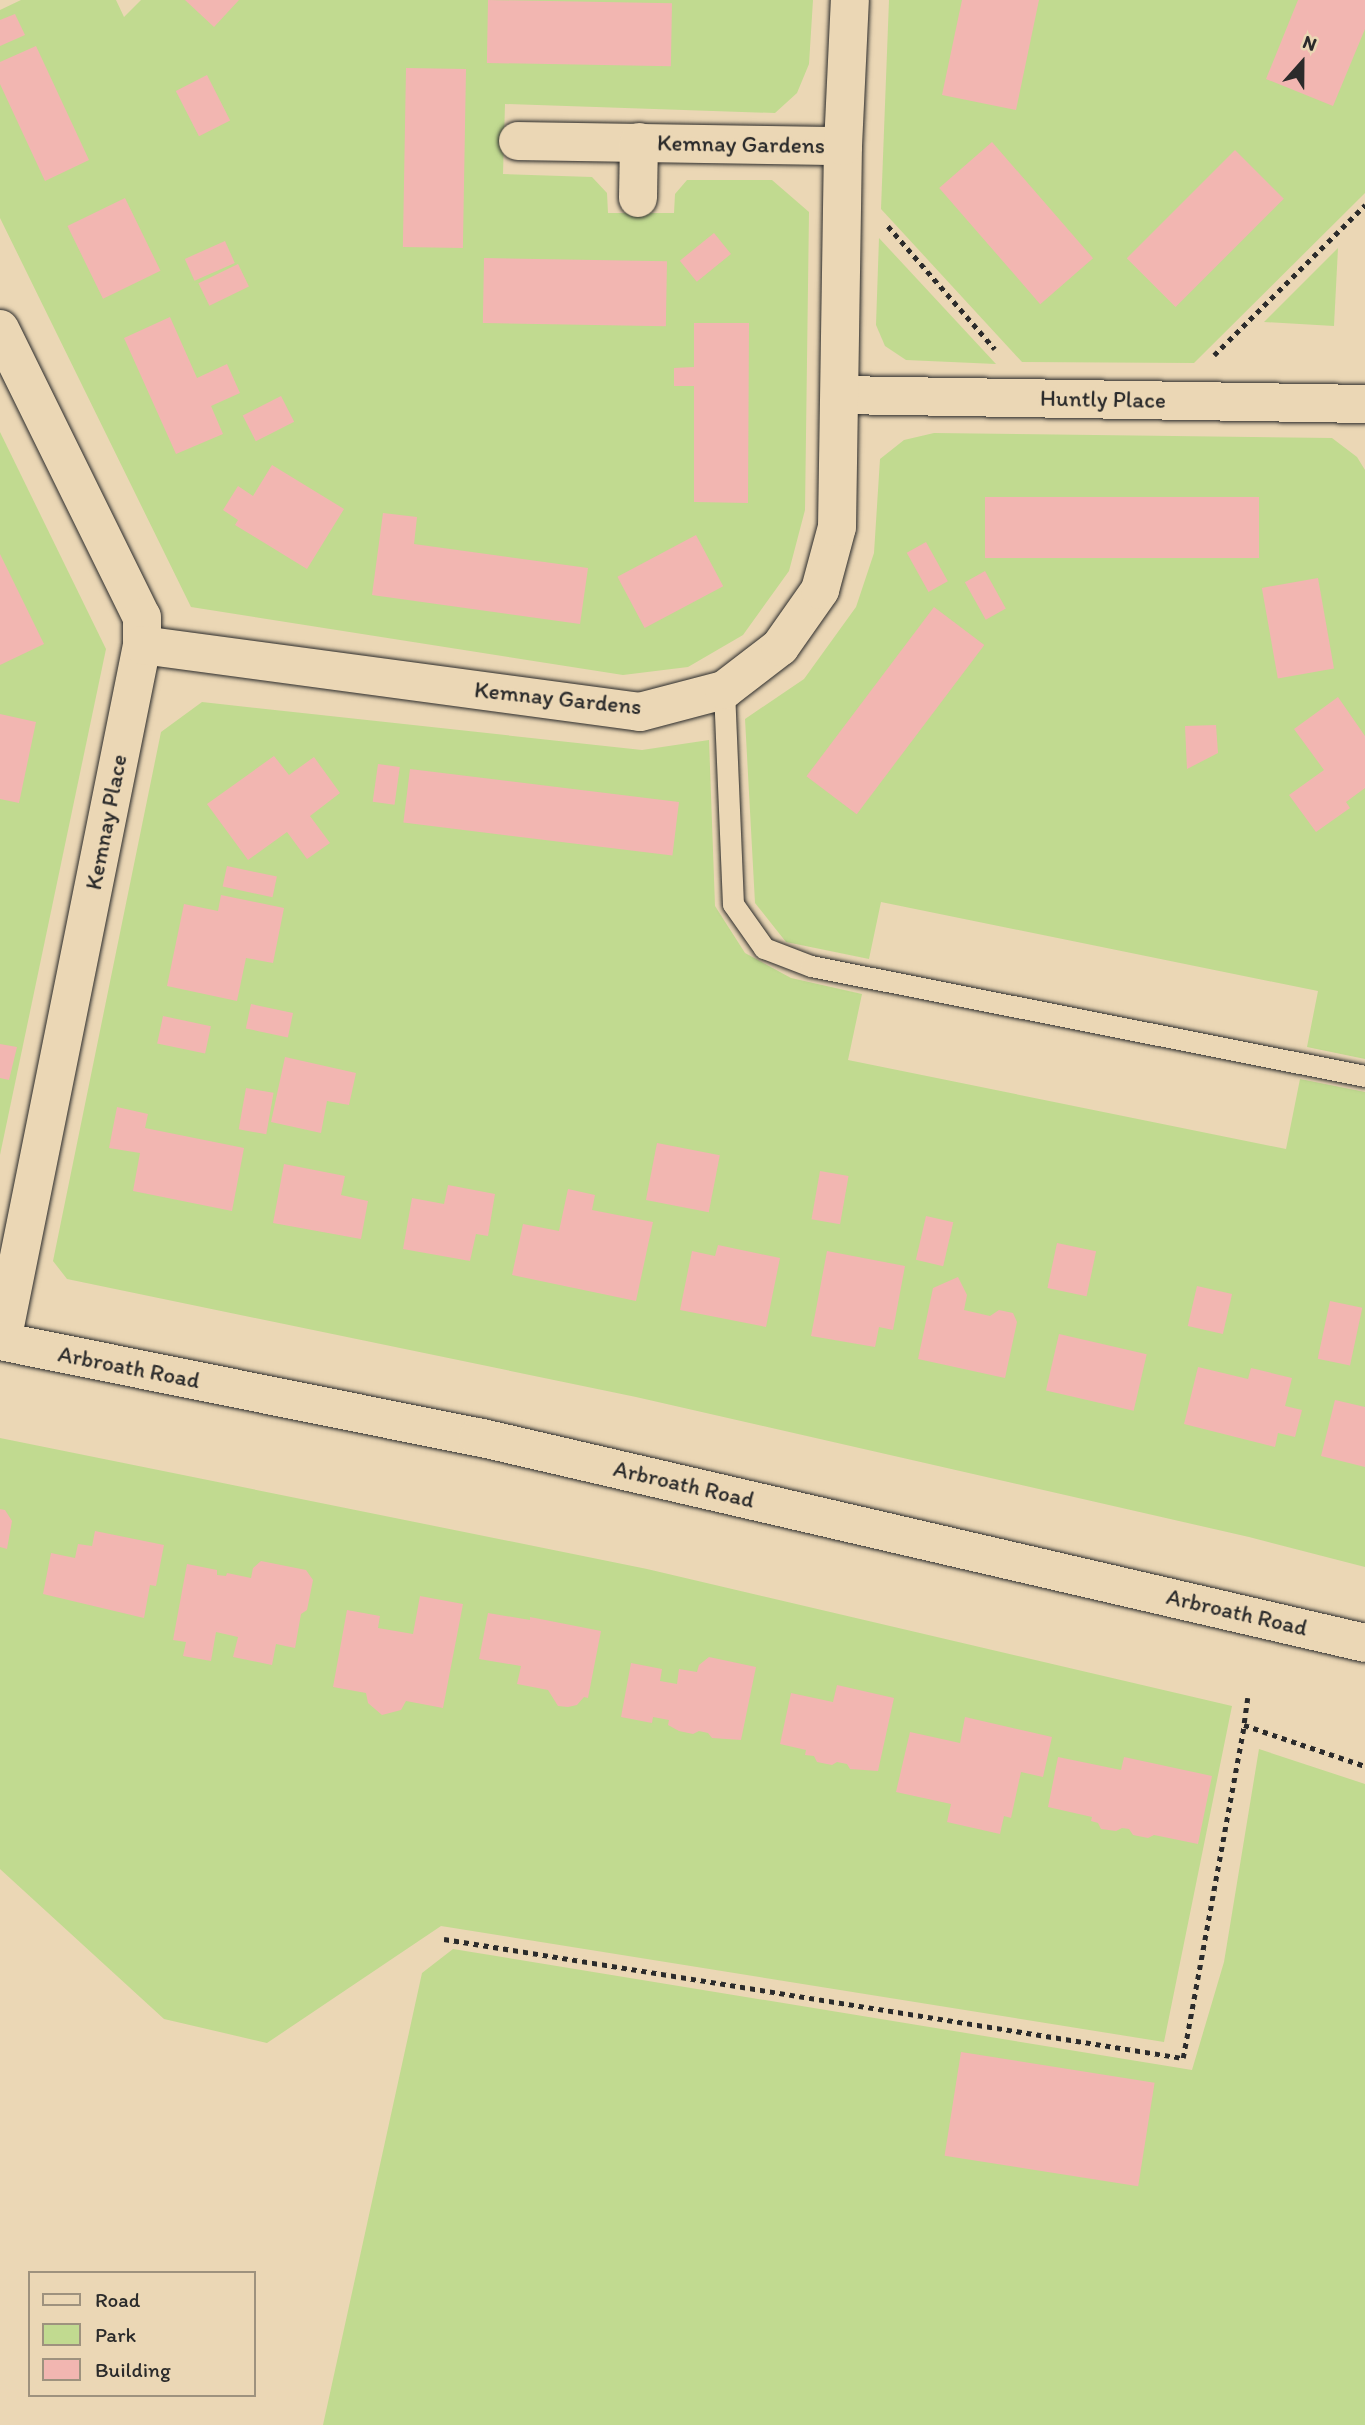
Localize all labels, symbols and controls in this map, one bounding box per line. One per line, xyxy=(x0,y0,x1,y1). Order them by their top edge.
north arrow xyxy=(1267,28,1337,98)
text: N xyxy=(1300,30,1320,56)
street label: Kemnay Gardens xyxy=(657,129,825,159)
street label: Huntly Place xyxy=(1040,384,1166,414)
street label: Kemnay Gardens xyxy=(473,675,643,721)
street label: Kemnay Place xyxy=(79,752,133,892)
street label: Arbroath Road xyxy=(56,1340,202,1394)
street label: Arbroath Road xyxy=(611,1454,757,1514)
street label: Arbroath Road xyxy=(1164,1582,1310,1642)
legend xyxy=(28,2271,256,2397)
text: Road xyxy=(95,2287,140,2312)
text: Park xyxy=(95,2322,136,2347)
text: Building xyxy=(95,2357,171,2382)

